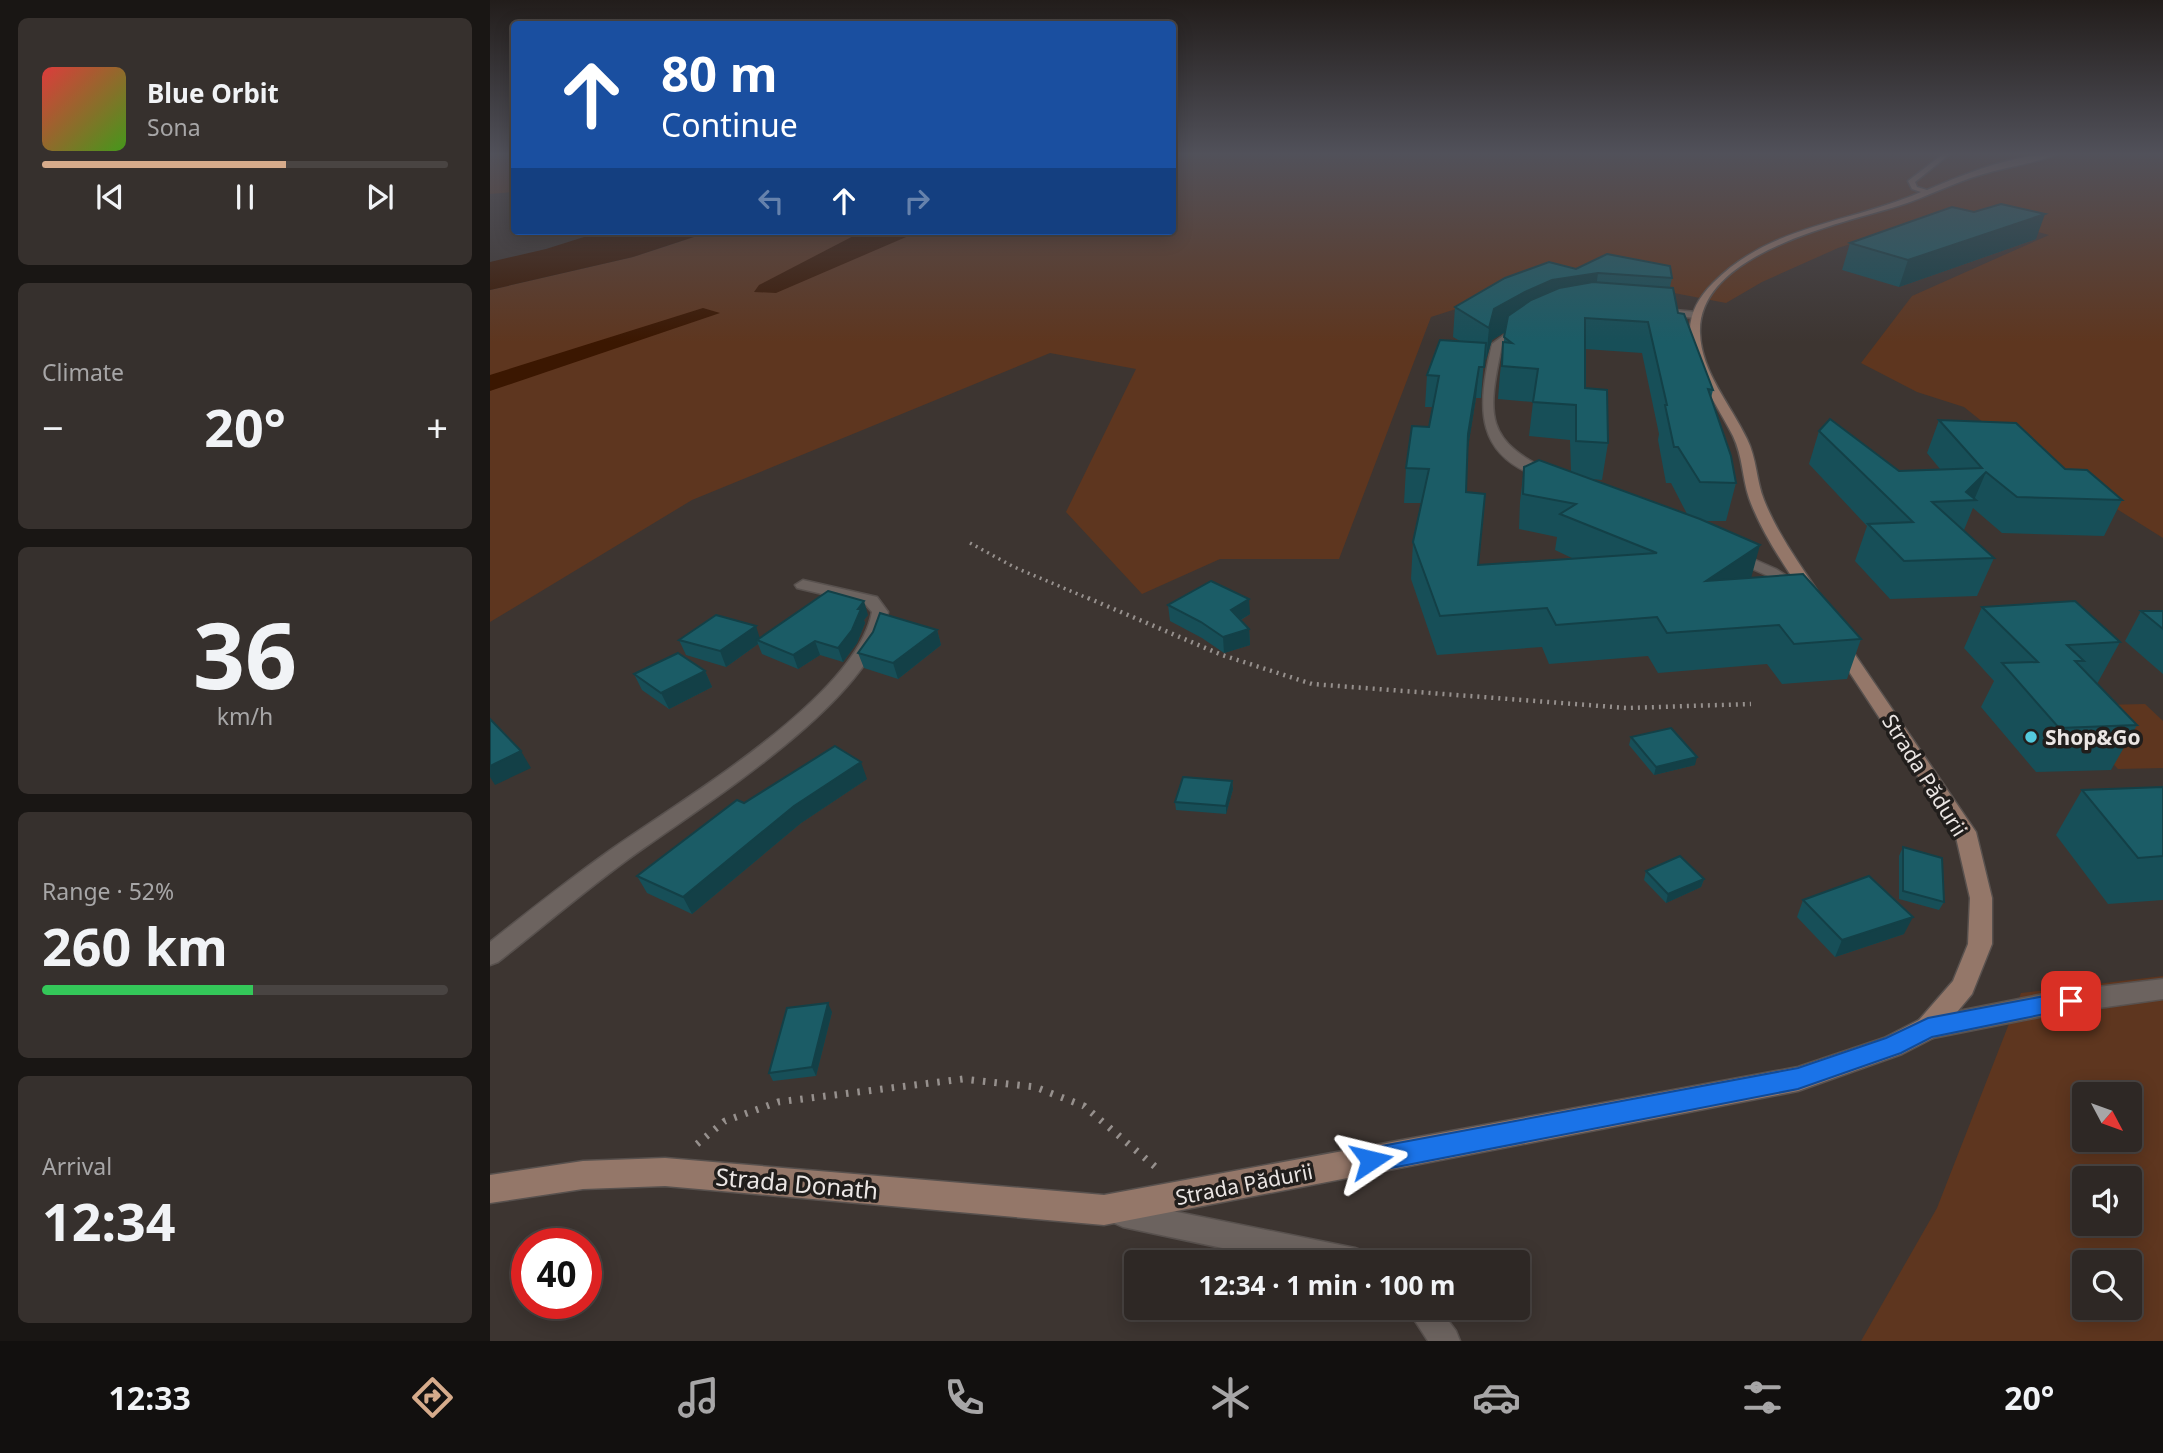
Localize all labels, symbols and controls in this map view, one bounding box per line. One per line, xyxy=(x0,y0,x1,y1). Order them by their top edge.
text: 80 m xyxy=(661,40,778,106)
icon: ahead xyxy=(546,49,637,140)
text: Blue Orbit xyxy=(147,75,279,111)
text: Continue xyxy=(661,103,798,146)
text: Sona xyxy=(147,111,201,143)
icon: previous xyxy=(91,178,129,216)
icon: pause xyxy=(226,178,264,216)
icon: next xyxy=(361,178,399,216)
icon: left xyxy=(752,182,790,220)
icon: ahead xyxy=(825,182,863,220)
icon: right xyxy=(898,182,936,220)
text: Climate xyxy=(42,356,124,388)
text: 20° xyxy=(204,391,286,462)
text: − xyxy=(42,401,64,453)
text: + xyxy=(426,401,448,453)
text: 36 xyxy=(193,592,297,716)
text: km/h xyxy=(217,700,273,732)
street label: Strada Pădurii xyxy=(1876,709,1974,841)
place label: Shop&Go xyxy=(2045,723,2141,751)
marker: Shop&Go xyxy=(2023,729,2039,745)
text: Range · 52% xyxy=(42,875,174,907)
text: 260 km xyxy=(42,910,228,981)
pin xyxy=(2041,971,2101,1031)
icon: arrive xyxy=(2052,982,2090,1020)
north arrow xyxy=(2072,1082,2142,1152)
map controls xyxy=(2072,1082,2142,1320)
position arrow xyxy=(1334,1123,1408,1197)
text: Arrival xyxy=(42,1150,112,1182)
street label: Strada Pădurii xyxy=(1173,1157,1315,1211)
street label: Strada Donath xyxy=(714,1159,880,1207)
button: sound xyxy=(2072,1166,2142,1236)
text: 12:34 xyxy=(42,1185,176,1256)
speed limit sign: 40 xyxy=(511,1228,602,1319)
button: search xyxy=(2072,1250,2142,1320)
text: 12:34 · 1 min · 100 m xyxy=(1199,1267,1455,1303)
icon: directions xyxy=(408,1373,457,1422)
icon: music xyxy=(674,1373,723,1422)
icon: phone xyxy=(940,1373,989,1422)
icon: climate xyxy=(1206,1373,1255,1422)
icon: car xyxy=(1472,1373,1521,1422)
icon: filters xyxy=(1738,1373,1787,1422)
text: 12:33 xyxy=(109,1376,191,1419)
text: 20° xyxy=(2004,1376,2054,1419)

